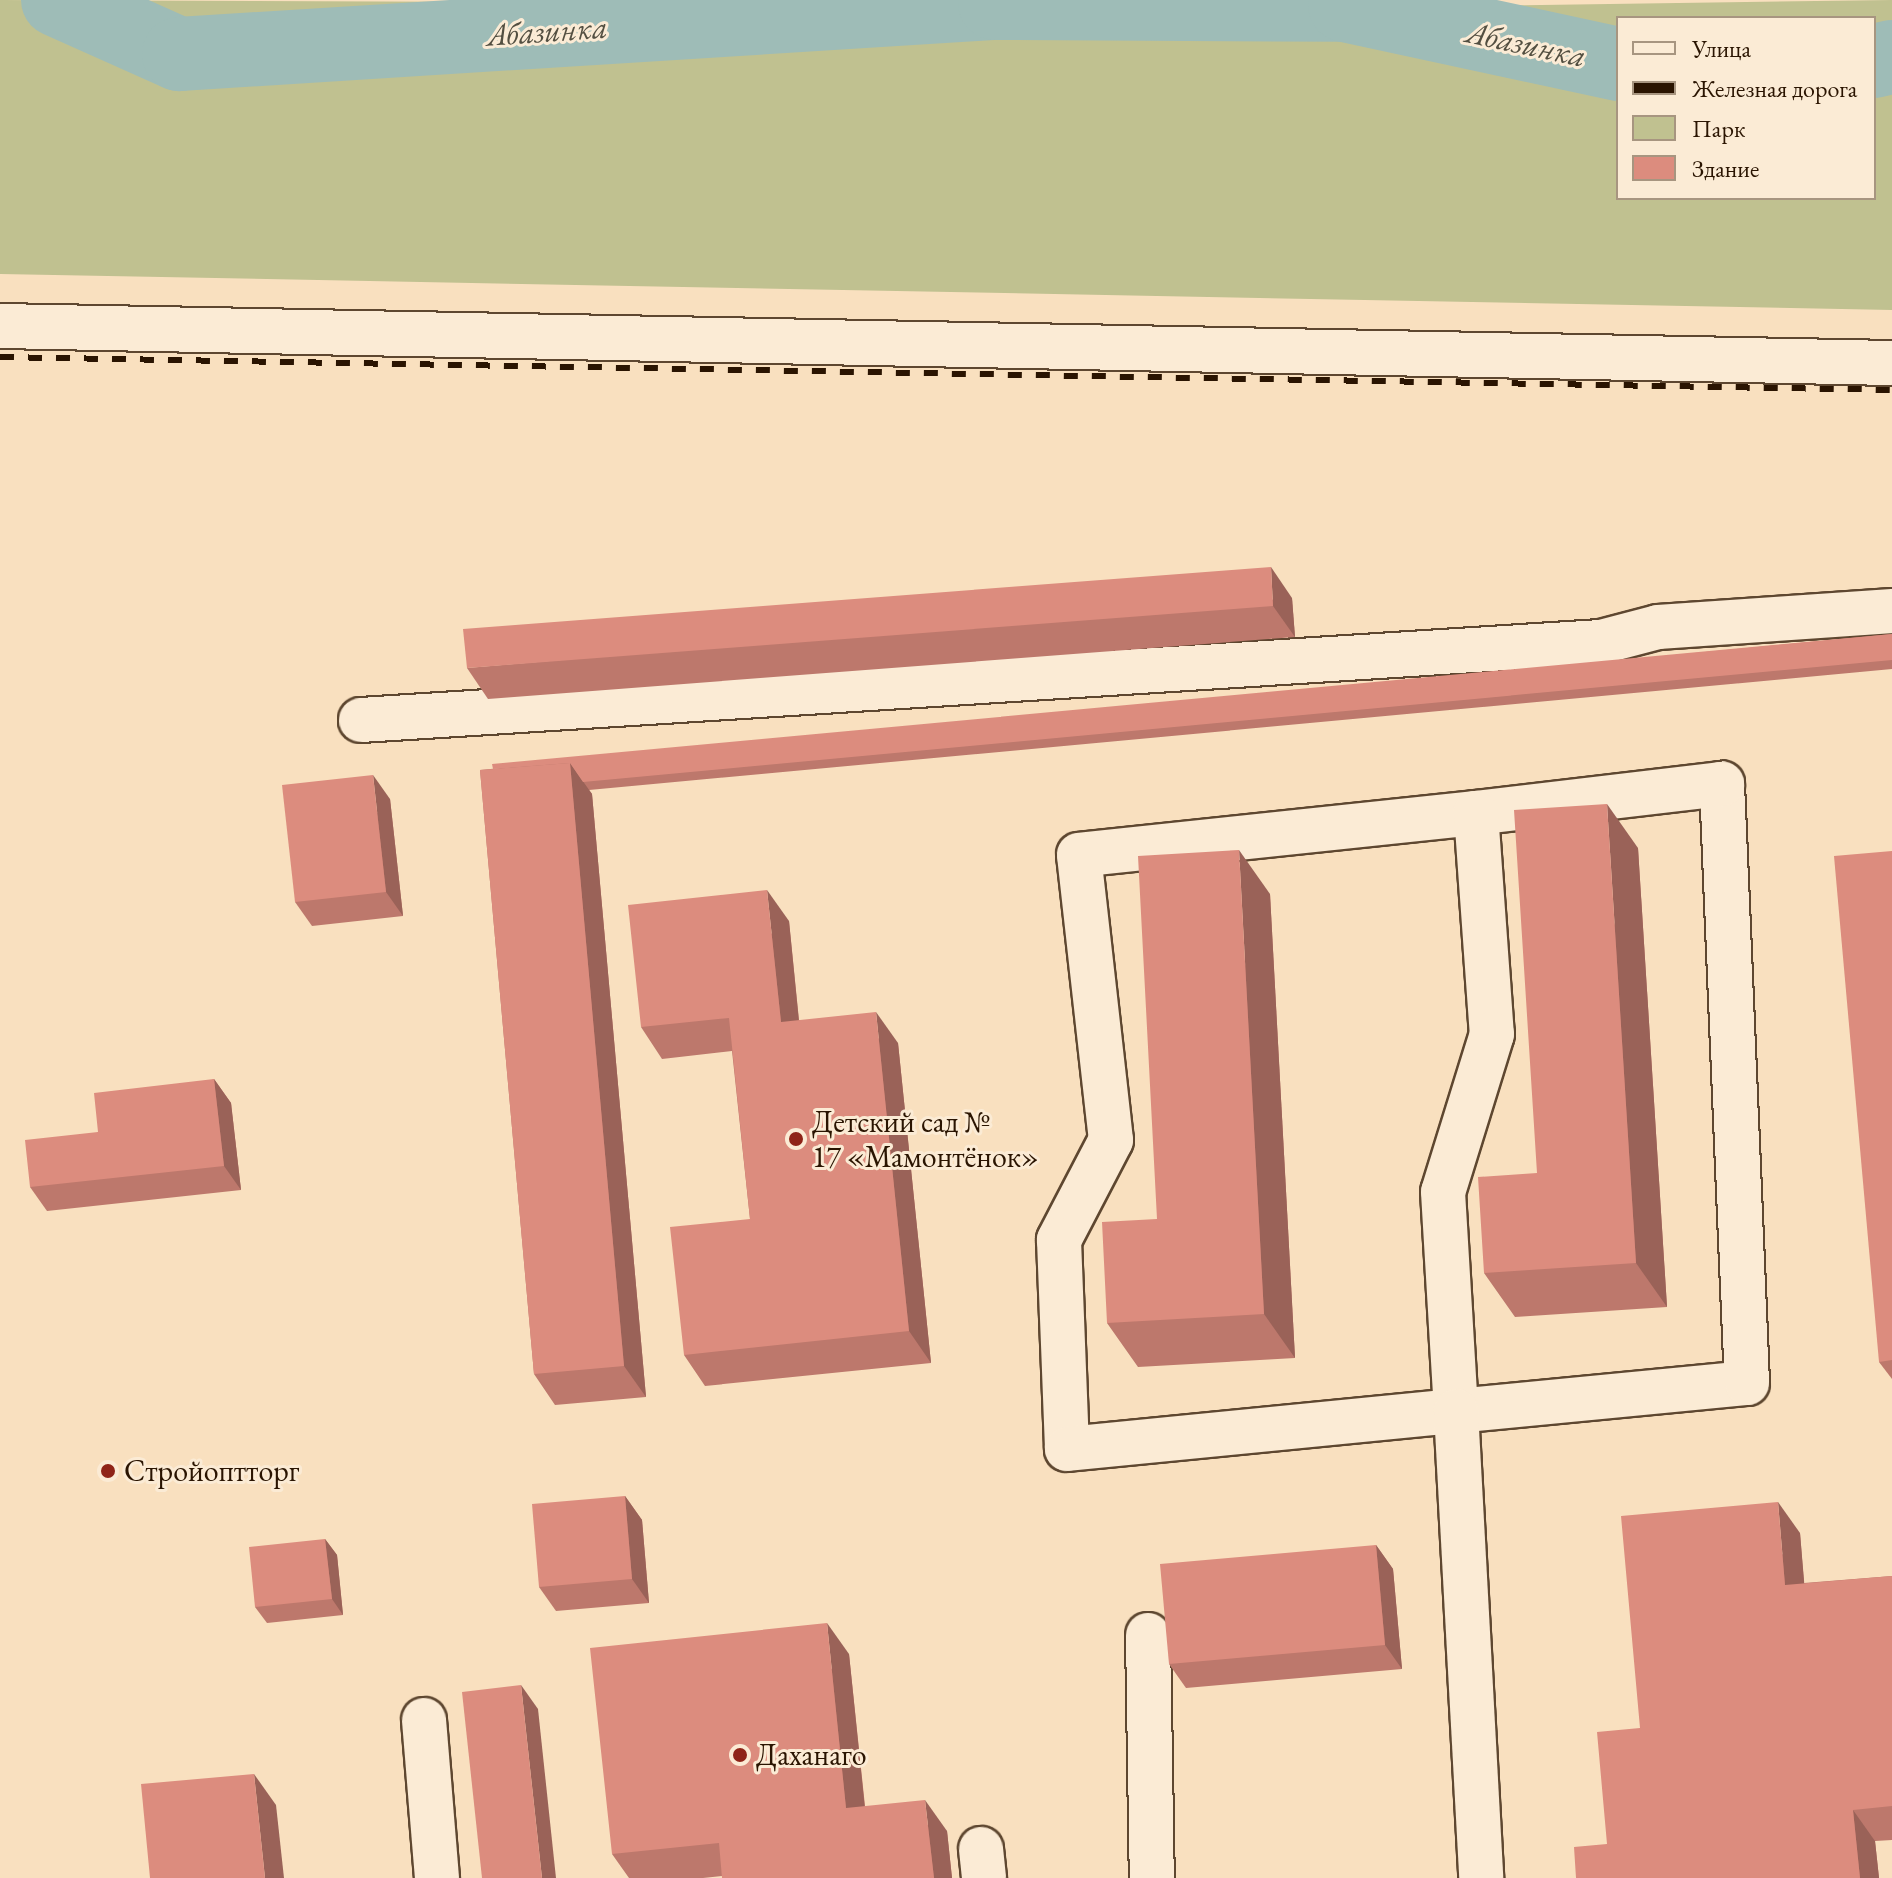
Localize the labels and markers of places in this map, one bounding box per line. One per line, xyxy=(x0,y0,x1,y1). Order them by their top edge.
place label: Детский сад № 17 «Мамонтёнок» xyxy=(812,1104,1039,1174)
marker: Детский сад № 17 «Мамонтёнок» xyxy=(787,1130,805,1148)
place label: Стройоптторг xyxy=(124,1453,299,1489)
marker: Стройоптторг xyxy=(99,1462,117,1480)
place label: Даханаго xyxy=(756,1737,867,1773)
marker: Даханаго xyxy=(731,1746,749,1764)

